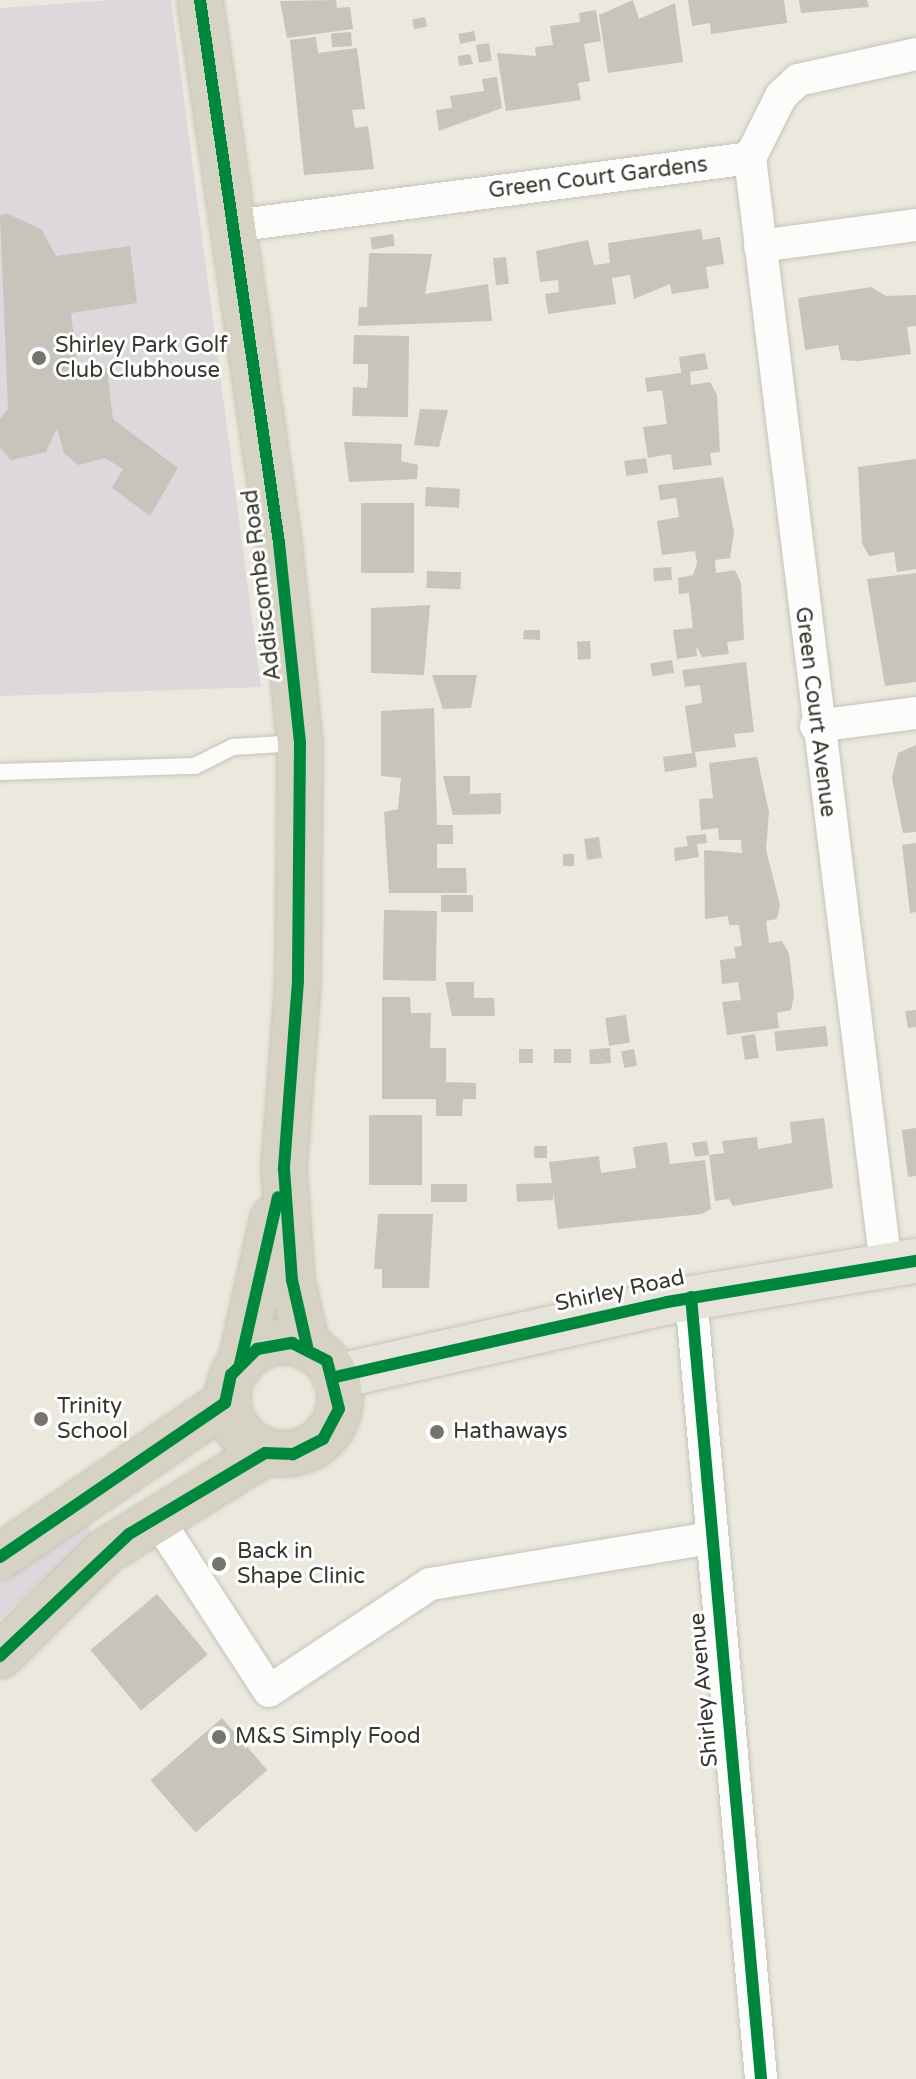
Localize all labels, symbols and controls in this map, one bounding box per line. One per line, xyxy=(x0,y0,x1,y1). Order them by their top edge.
street label: Green Court Gardens xyxy=(487,151,709,205)
place label: Shirley Park Golf Club Clubhouse xyxy=(55,332,228,384)
marker: Shirley Park Golf Club Clubhouse xyxy=(30,349,48,367)
street label: Addiscombe Road xyxy=(237,488,287,682)
street label: Green Court Avenue xyxy=(789,605,841,819)
street label: Shirley Road xyxy=(553,1264,687,1318)
place label: Trinity School xyxy=(57,1393,128,1444)
marker: Trinity School xyxy=(32,1410,50,1428)
place label: Hathaways xyxy=(453,1419,568,1445)
marker: Hathaways xyxy=(428,1423,446,1441)
place label: Back in Shape Clinic xyxy=(237,1538,365,1590)
marker: Back in Shape Clinic xyxy=(208,1553,230,1575)
street label: Shirley Avenue xyxy=(684,1612,724,1768)
place label: M&S Simply Food xyxy=(235,1724,421,1750)
marker: M&S Simply Food xyxy=(210,1728,228,1746)

